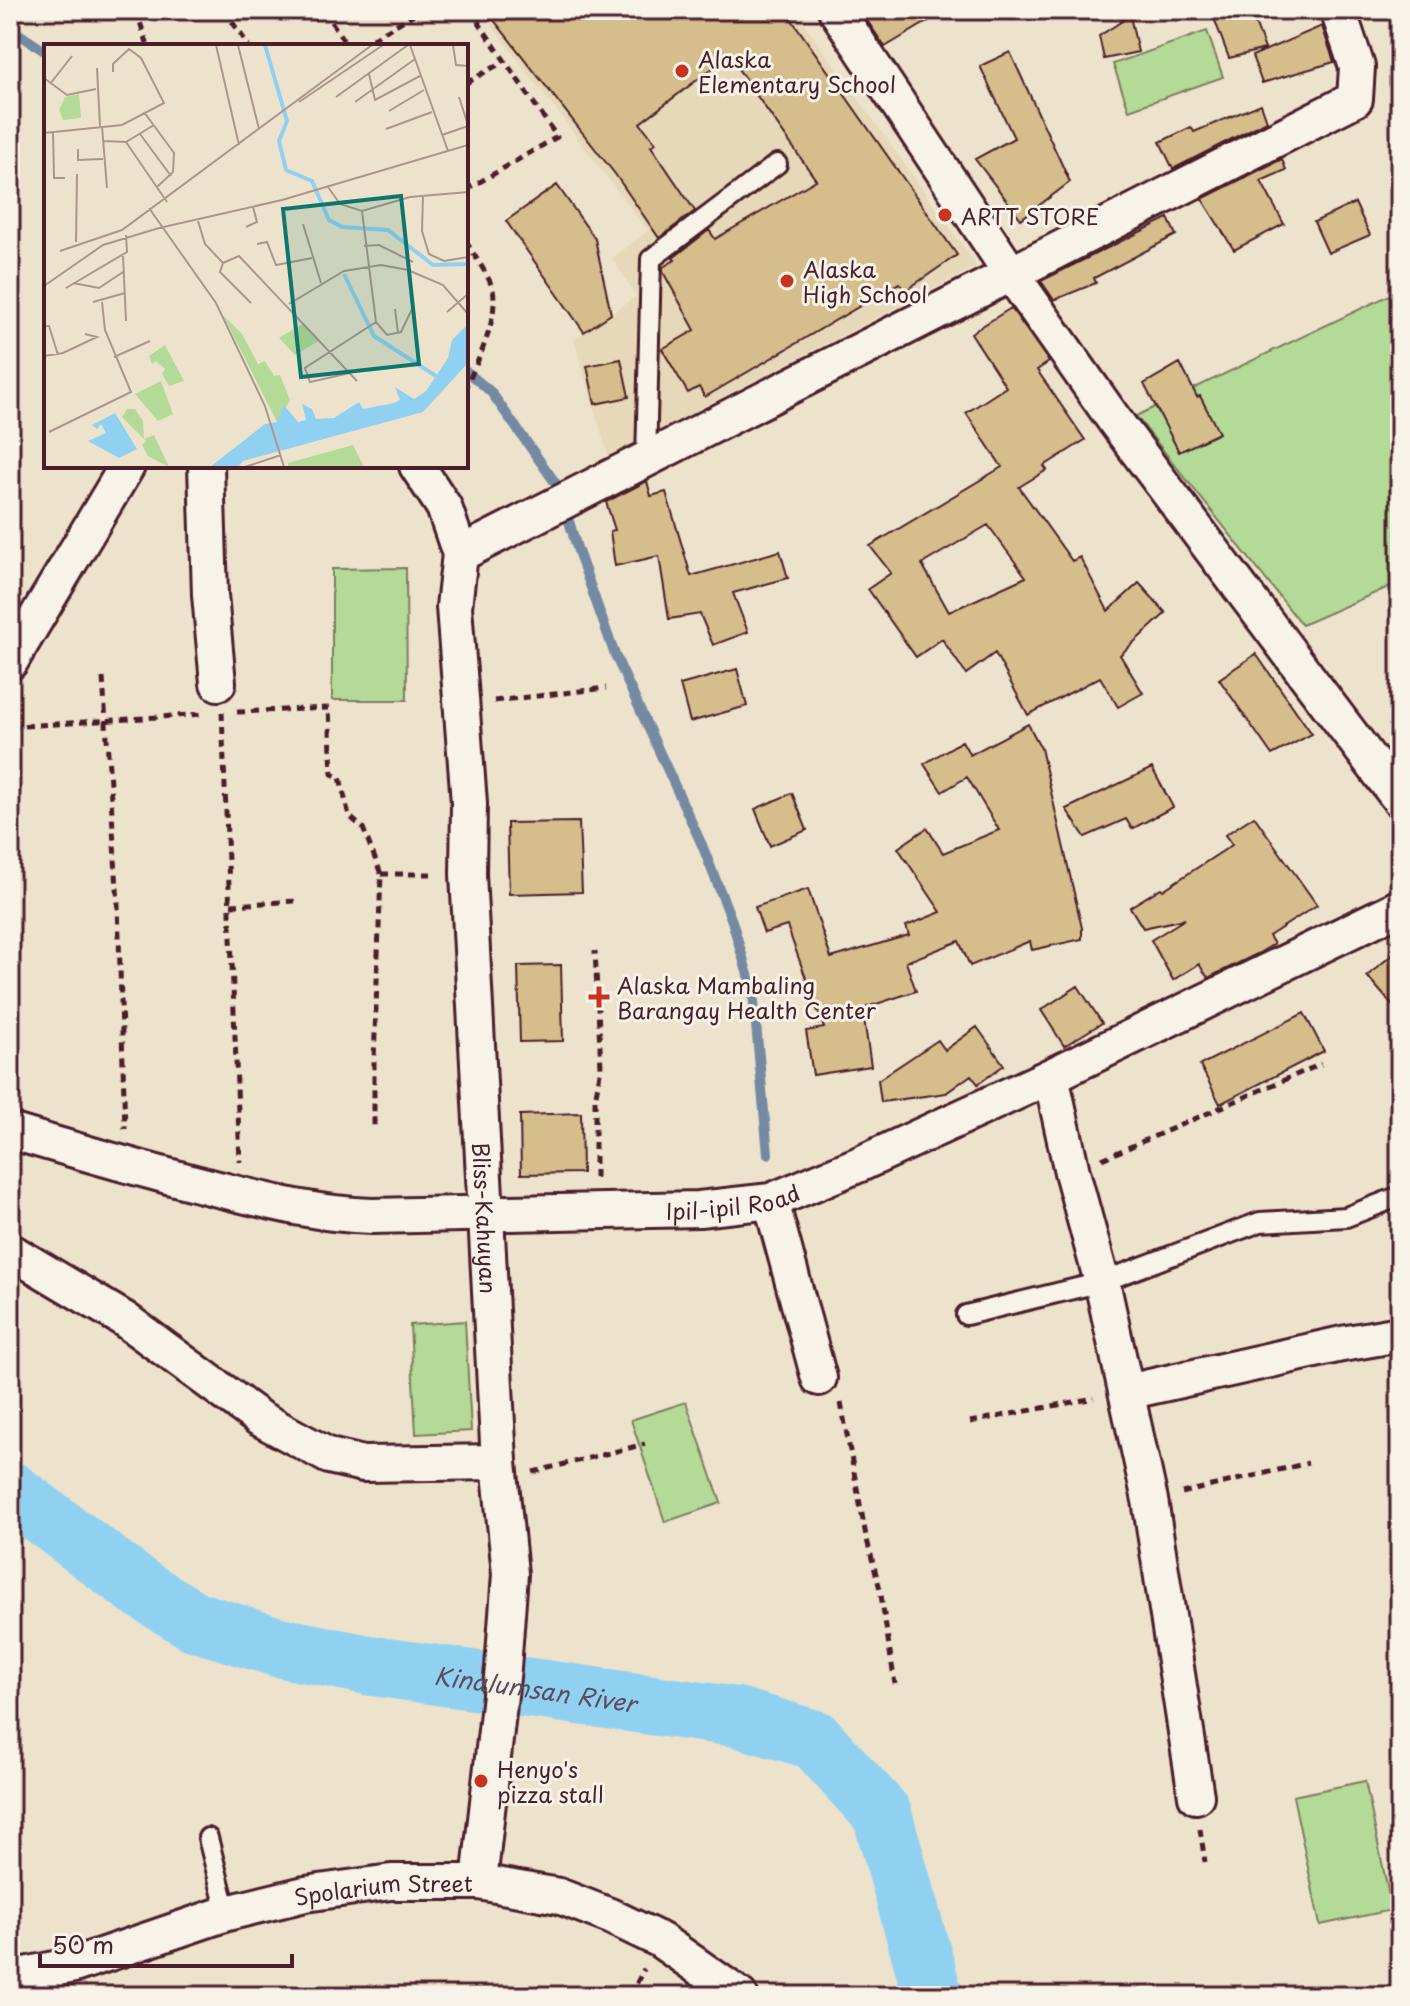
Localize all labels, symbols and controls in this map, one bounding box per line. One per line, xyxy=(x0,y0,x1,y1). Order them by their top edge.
place label: Alaska Elementary School xyxy=(698,42,896,100)
inset map xyxy=(44,44,468,468)
marker: Alaska Elementary School xyxy=(673,62,691,80)
place label: ARTT STORE xyxy=(961,199,1099,232)
marker: ARTT STORE xyxy=(936,206,954,224)
place label: Alaska High School xyxy=(803,252,927,310)
marker: Alaska High School xyxy=(778,272,796,290)
place label: Alaska Mambaling Barangay Health Center xyxy=(617,968,877,1026)
marker: Alaska Mambaling Barangay Health Center xyxy=(588,986,610,1008)
street label: Bliss-Kahuyan xyxy=(466,1141,507,1295)
street label: Ipil-ipil Road xyxy=(666,1175,804,1226)
water label: Kinalumsan River xyxy=(432,1657,641,1721)
place label: Henyo's pizza stall xyxy=(497,1752,604,1810)
marker: Henyo's pizza stall xyxy=(472,1772,490,1790)
street label: Spolarium Street xyxy=(290,1864,473,1913)
scale bar xyxy=(40,1918,292,1968)
text: 50 m xyxy=(52,1926,114,1962)

